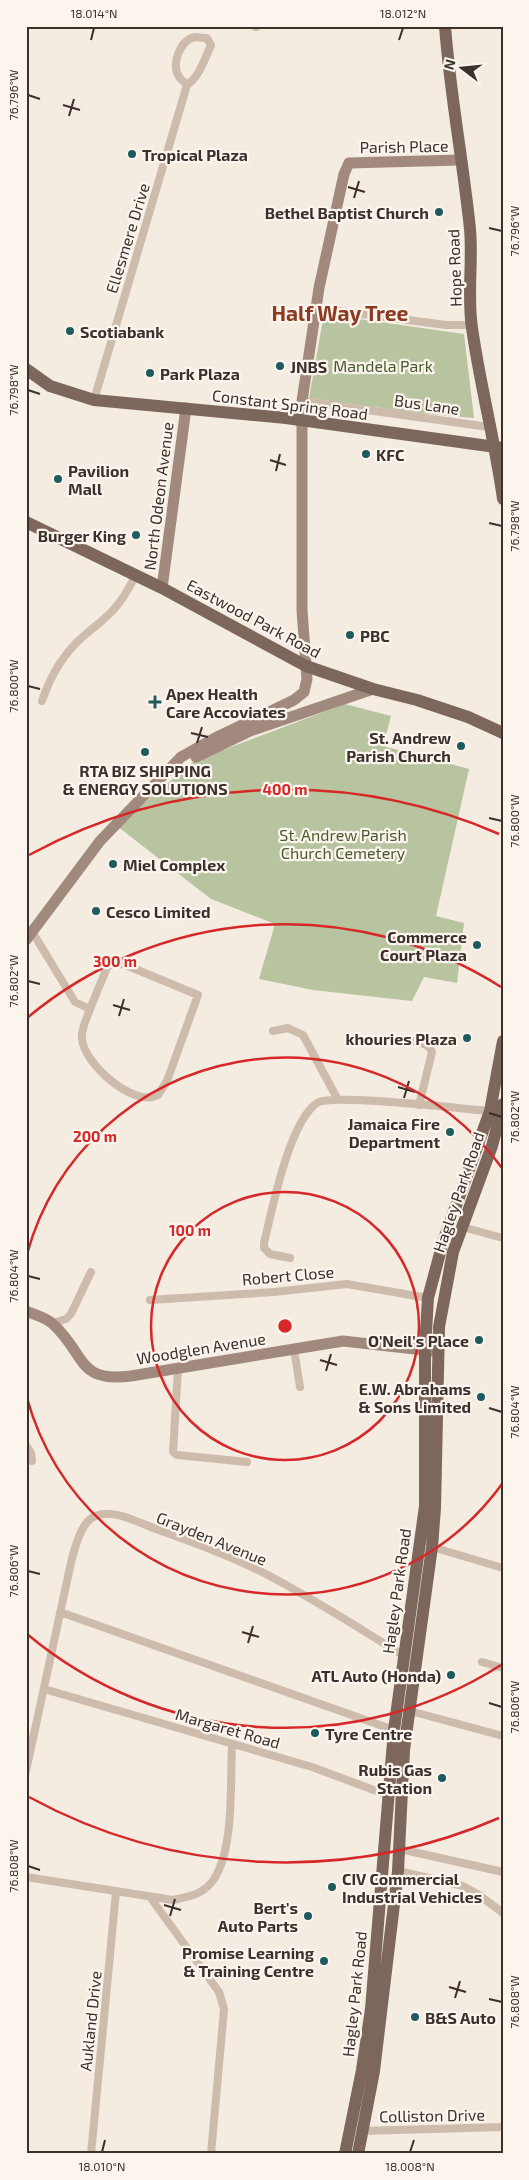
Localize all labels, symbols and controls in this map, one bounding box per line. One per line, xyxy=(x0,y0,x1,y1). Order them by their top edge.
text: 18.014°N xyxy=(70,6,118,20)
text: 18.012°N xyxy=(380,6,426,20)
north arrow xyxy=(436,42,486,92)
text: N xyxy=(439,57,459,71)
text: 76.796°W xyxy=(6,70,20,120)
street label: Parish Place xyxy=(359,136,449,156)
place label: Tropical Plaza xyxy=(142,145,248,164)
marker: Tropical Plaza xyxy=(126,148,138,160)
street label: Ellesmere Drive xyxy=(101,181,153,295)
place label: Bethel Baptist Church xyxy=(265,203,429,222)
marker: Bethel Baptist Church xyxy=(433,206,445,218)
text: 76.796°W xyxy=(507,206,521,256)
street label: Hope Road xyxy=(443,229,465,307)
district label: Half Way Tree xyxy=(272,300,409,326)
place label: Scotiabank xyxy=(80,322,164,341)
marker: Scotiabank xyxy=(64,325,76,337)
park label: Mandela Park xyxy=(333,356,433,375)
place label: JNBS xyxy=(290,357,327,376)
marker: JNBS xyxy=(274,360,286,372)
text: 76.798°W xyxy=(6,364,20,416)
place label: Park Plaza xyxy=(160,364,240,383)
marker: Park Plaza xyxy=(144,367,156,379)
street label: Constant Spring Road xyxy=(211,385,369,423)
street label: Bus Lane xyxy=(393,390,461,418)
street label: North Odeon Avenue xyxy=(139,421,177,571)
place label: KFC xyxy=(376,445,404,464)
marker: KFC xyxy=(360,448,372,460)
place label: Pavilion Mall xyxy=(68,461,129,498)
marker: Pavilion Mall xyxy=(52,473,64,485)
text: 76.798°W xyxy=(507,500,521,552)
place label: Burger King xyxy=(38,526,127,545)
marker: Burger King xyxy=(130,529,142,541)
street label: Eastwood Park Road xyxy=(184,575,324,661)
place label: PBC xyxy=(360,626,390,645)
marker: PBC xyxy=(344,629,356,641)
text: 76.800°W xyxy=(6,659,20,713)
place label: Apex Health Care Accoviates xyxy=(166,684,286,721)
marker: Apex Health Care Accoviates xyxy=(148,695,162,709)
place label: St. Andrew Parish Church xyxy=(346,728,451,765)
marker: St. Andrew Parish Church xyxy=(455,740,467,752)
marker: RTA BIZ SHIPPING & ENERGY SOLUTIONS xyxy=(139,746,151,758)
place label: RTA BIZ SHIPPING & ENERGY SOLUTIONS xyxy=(62,761,228,798)
text: 400 m xyxy=(263,780,307,798)
text: 76.800°W xyxy=(507,794,521,848)
park label: St. Andrew Parish Church Cemetery xyxy=(279,825,407,862)
place label: Miel Complex xyxy=(123,855,225,874)
marker: Miel Complex xyxy=(107,858,119,870)
place label: Cesco Limited xyxy=(106,902,211,921)
marker: Cesco Limited xyxy=(90,905,102,917)
place label: Commerce Court Plaza xyxy=(380,927,467,964)
marker: Commerce Court Plaza xyxy=(471,939,483,951)
text: 300 m xyxy=(93,952,137,970)
text: 76.802°W xyxy=(6,955,20,1007)
place label: khouries Plaza xyxy=(345,1029,457,1048)
marker: khouries Plaza xyxy=(461,1032,473,1044)
text: 76.802°W xyxy=(507,1091,521,1143)
place label: Jamaica Fire Department xyxy=(348,1114,440,1151)
marker: Jamaica Fire Department xyxy=(444,1126,456,1138)
text: 200 m xyxy=(73,1127,117,1145)
street label: Hagley Park Road xyxy=(428,1129,488,1255)
text: 100 m xyxy=(169,1221,211,1239)
text: 76.804°W xyxy=(6,1249,20,1303)
street label: Robert Close xyxy=(241,1262,335,1288)
centre of rings xyxy=(276,1317,294,1335)
street label: Woodglen Avenue xyxy=(135,1328,267,1368)
place label: O'Neil's Place xyxy=(368,1331,469,1350)
marker: O'Neil's Place xyxy=(473,1334,485,1346)
place label: E.W. Abrahams & Sons Limited xyxy=(358,1379,471,1416)
text: 76.804°W xyxy=(507,1385,521,1439)
marker: E.W. Abrahams & Sons Limited xyxy=(475,1391,487,1403)
street label: Grayden Avenue xyxy=(154,1507,270,1569)
street label: Hagley Park Road xyxy=(378,1527,414,1655)
text: 76.806°W xyxy=(6,1545,20,1597)
place label: ATL Auto (Honda) xyxy=(311,1666,441,1685)
marker: ATL Auto (Honda) xyxy=(445,1669,457,1681)
text: 76.806°W xyxy=(507,1681,521,1733)
street label: Margaret Road xyxy=(173,1704,283,1752)
place label: Tyre Centre xyxy=(325,1724,412,1744)
marker: Tyre Centre xyxy=(309,1727,321,1739)
place label: Rubis Gas Station xyxy=(358,1760,432,1797)
marker: Rubis Gas Station xyxy=(436,1772,448,1784)
text: 76.808°W xyxy=(6,1839,20,1893)
place label: CIV Commercial Industrial Vehicles xyxy=(342,1869,482,1906)
marker: CIV Commercial Industrial Vehicles xyxy=(326,1881,338,1893)
place label: Bert's Auto Parts xyxy=(218,1898,298,1935)
marker: Bert's Auto Parts xyxy=(302,1910,314,1922)
street label: Hagley Park Road xyxy=(338,1930,370,2058)
place label: Promise Learning & Training Centre xyxy=(182,1943,315,1980)
marker: Promise Learning & Training Centre xyxy=(318,1955,330,1967)
street label: Aukland Drive xyxy=(75,1970,105,2072)
text: 76.808°W xyxy=(507,1975,521,2029)
place label: B&S Auto xyxy=(425,2008,496,2027)
marker: B&S Auto xyxy=(409,2011,421,2023)
street label: Colliston Drive xyxy=(379,2105,485,2125)
text: 18.010°N xyxy=(79,2159,125,2173)
text: 18.008°N xyxy=(385,2159,435,2173)

